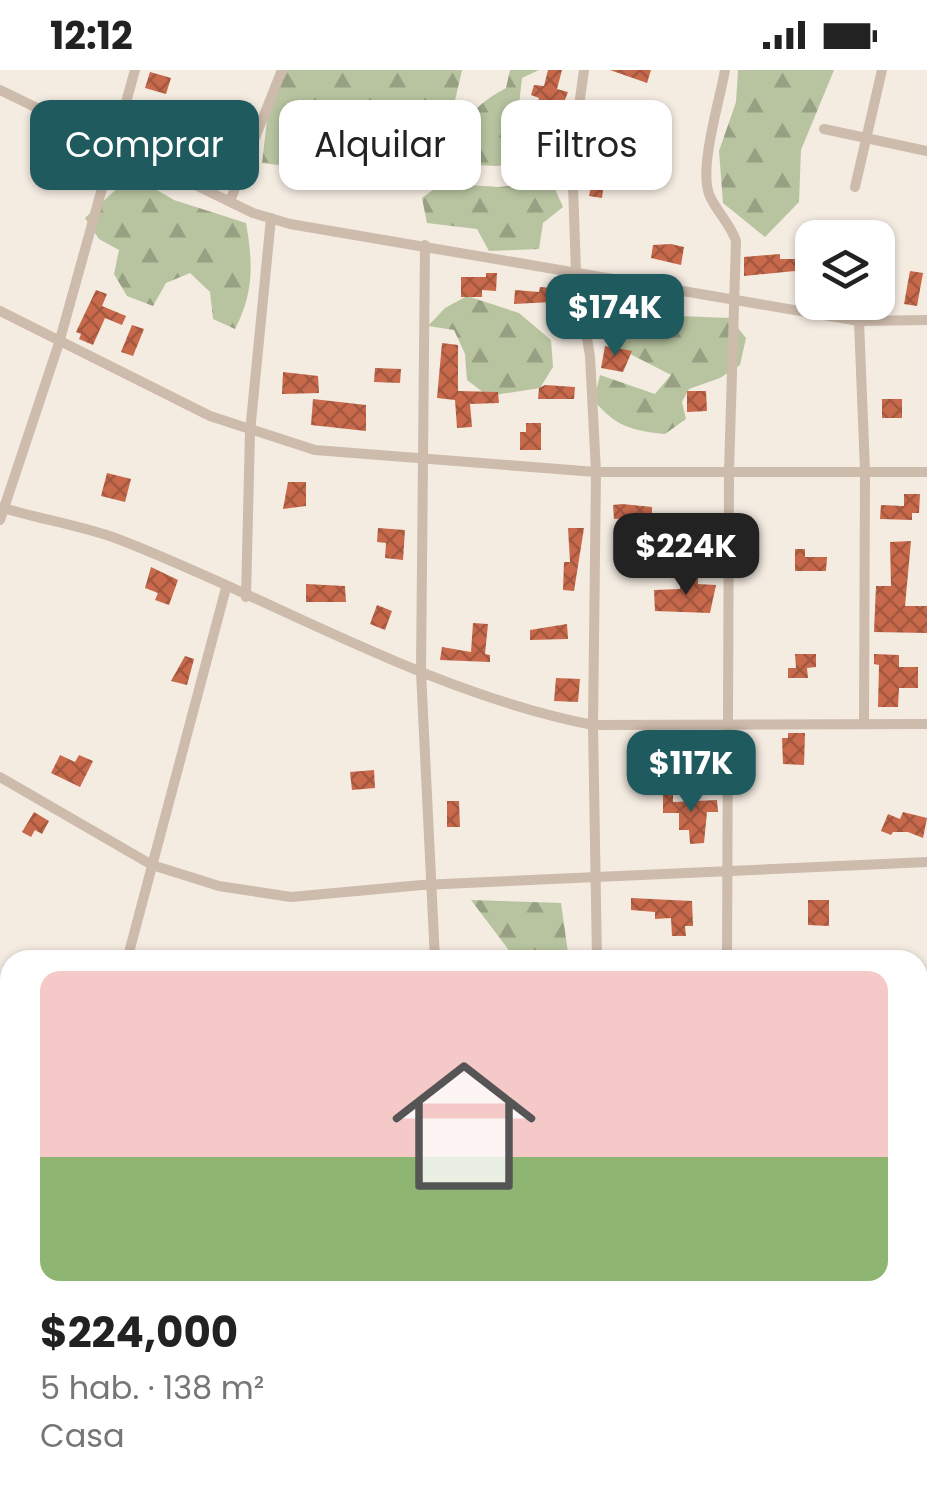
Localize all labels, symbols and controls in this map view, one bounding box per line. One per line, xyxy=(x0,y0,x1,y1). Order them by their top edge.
text: 12:12 xyxy=(50,9,133,62)
chip: Comprar xyxy=(30,100,259,190)
chip: Alquilar xyxy=(279,100,481,190)
chip: Filtros xyxy=(501,100,672,190)
map controls xyxy=(795,220,895,320)
button: layers xyxy=(795,220,895,320)
pin: $174K xyxy=(545,274,685,359)
text: $174K xyxy=(568,284,662,329)
pin: $224K xyxy=(616,513,756,598)
text: $224K xyxy=(635,523,737,568)
pin: $117K xyxy=(621,730,761,815)
text: $117K xyxy=(649,740,733,785)
icon: home xyxy=(374,1036,554,1216)
text: $224,000 xyxy=(40,1303,238,1362)
text: 5 hab. · 138 m² xyxy=(40,1365,264,1410)
text: Casa xyxy=(40,1413,125,1458)

